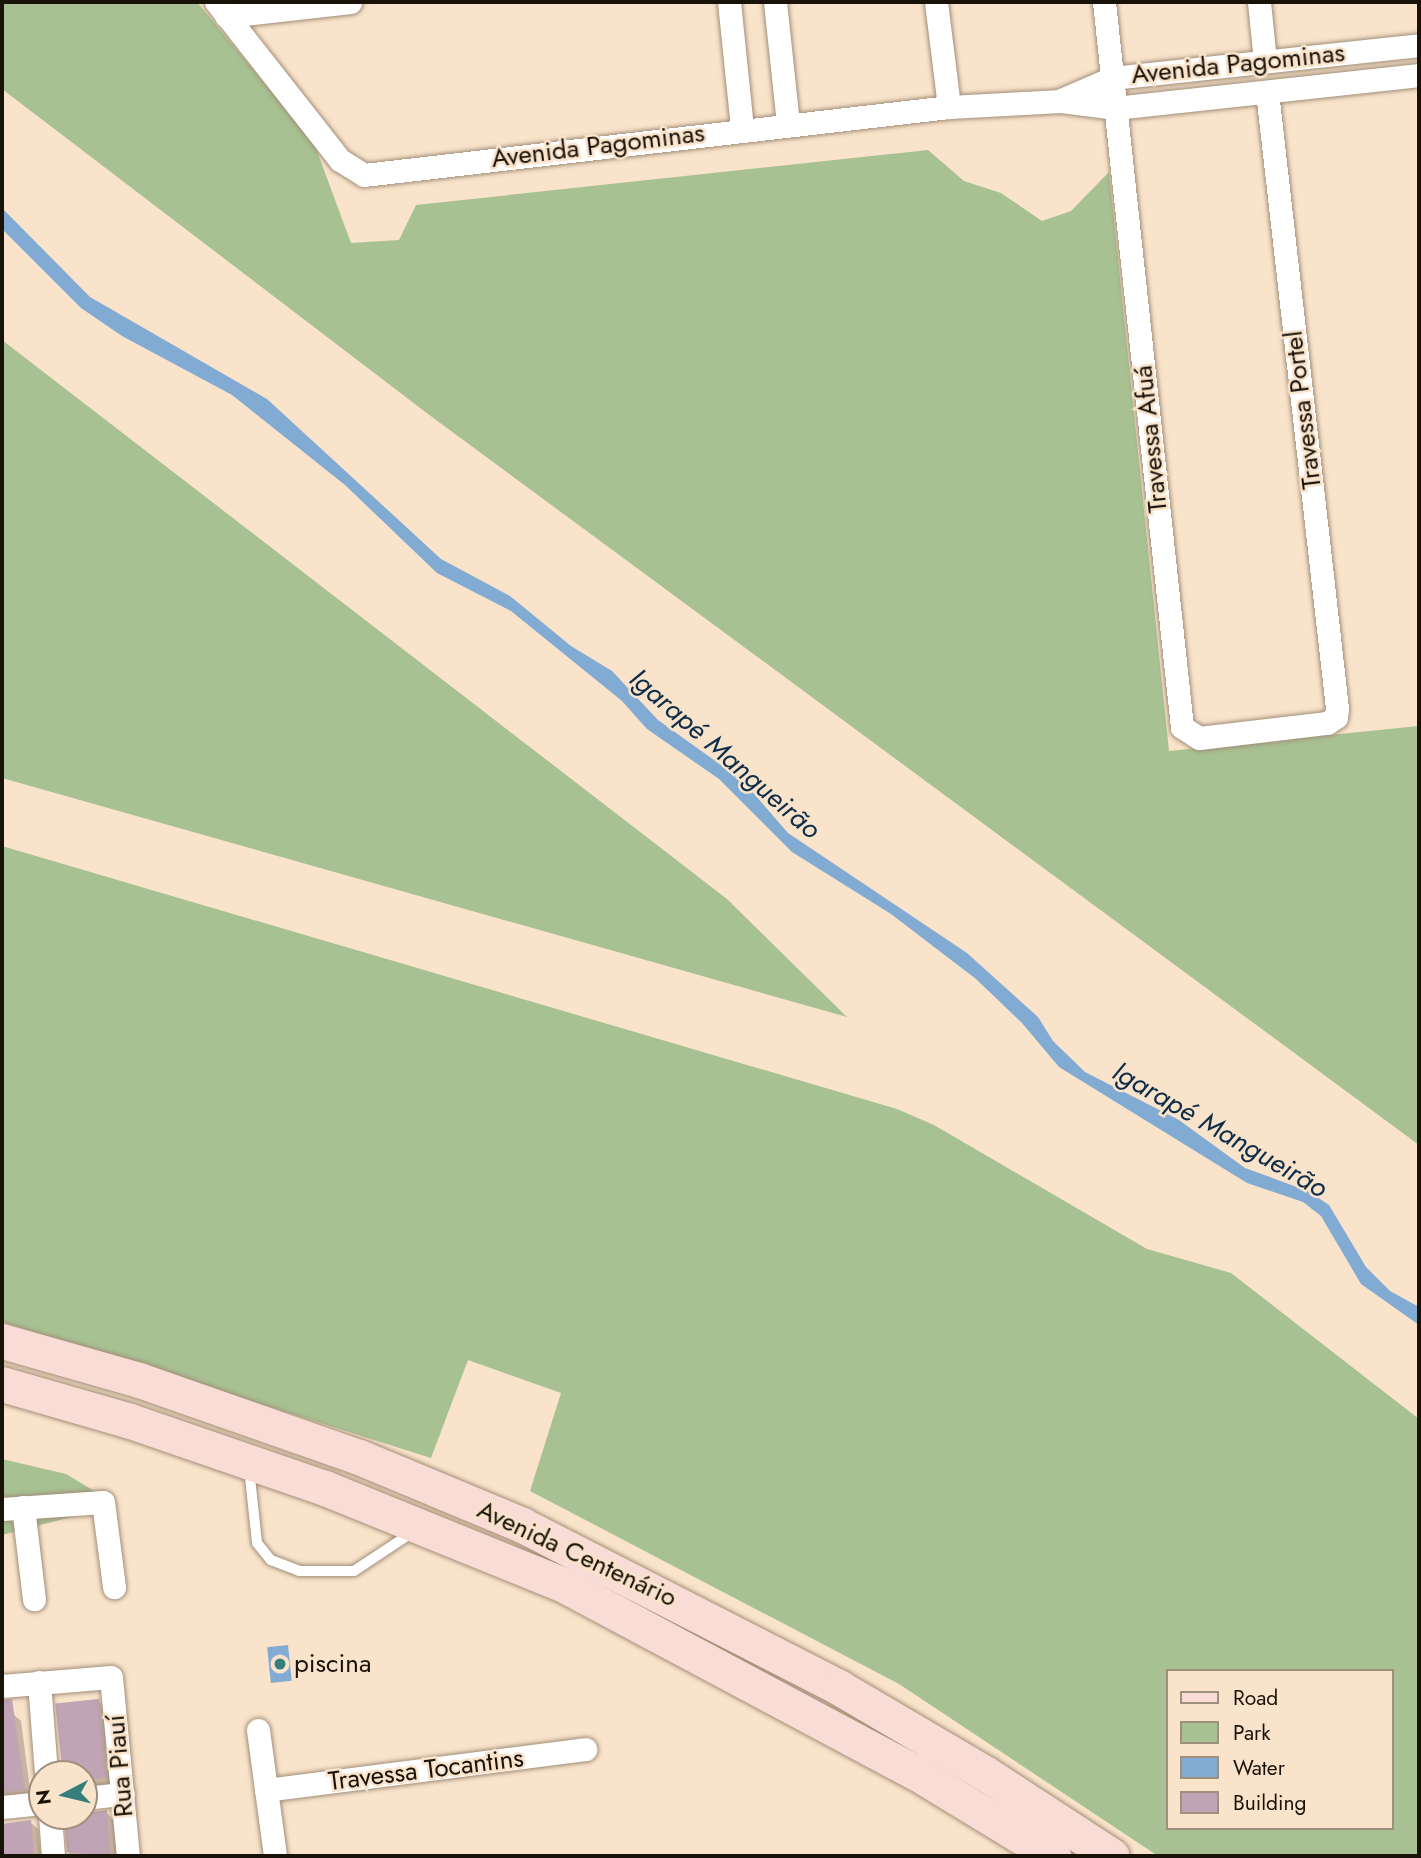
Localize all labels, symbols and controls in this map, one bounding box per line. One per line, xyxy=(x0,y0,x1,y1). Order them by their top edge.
street label: Avenida Pagominas xyxy=(1130,37,1346,91)
street label: Avenida Pagominas xyxy=(490,117,706,175)
street label: Travessa Portel xyxy=(1278,329,1328,491)
street label: Travessa Afuá xyxy=(1128,364,1174,514)
water label: Igarapé Mangueirão xyxy=(622,662,828,846)
water label: Igarapé Mangueirão xyxy=(1107,1055,1333,1205)
street label: Avenida Centenário xyxy=(472,1494,682,1614)
place label: piscina xyxy=(294,1648,371,1680)
marker: piscina xyxy=(272,1656,288,1672)
legend xyxy=(1166,1669,1393,1830)
text: Road xyxy=(1233,1683,1278,1713)
street label: Rua Piauí xyxy=(100,1714,140,1818)
text: Park xyxy=(1233,1718,1270,1748)
street label: Travessa Tocantins xyxy=(327,1743,525,1797)
text: Water xyxy=(1233,1753,1285,1783)
north arrow xyxy=(28,1760,98,1830)
text: N xyxy=(29,1788,58,1807)
text: Building xyxy=(1233,1788,1306,1818)

